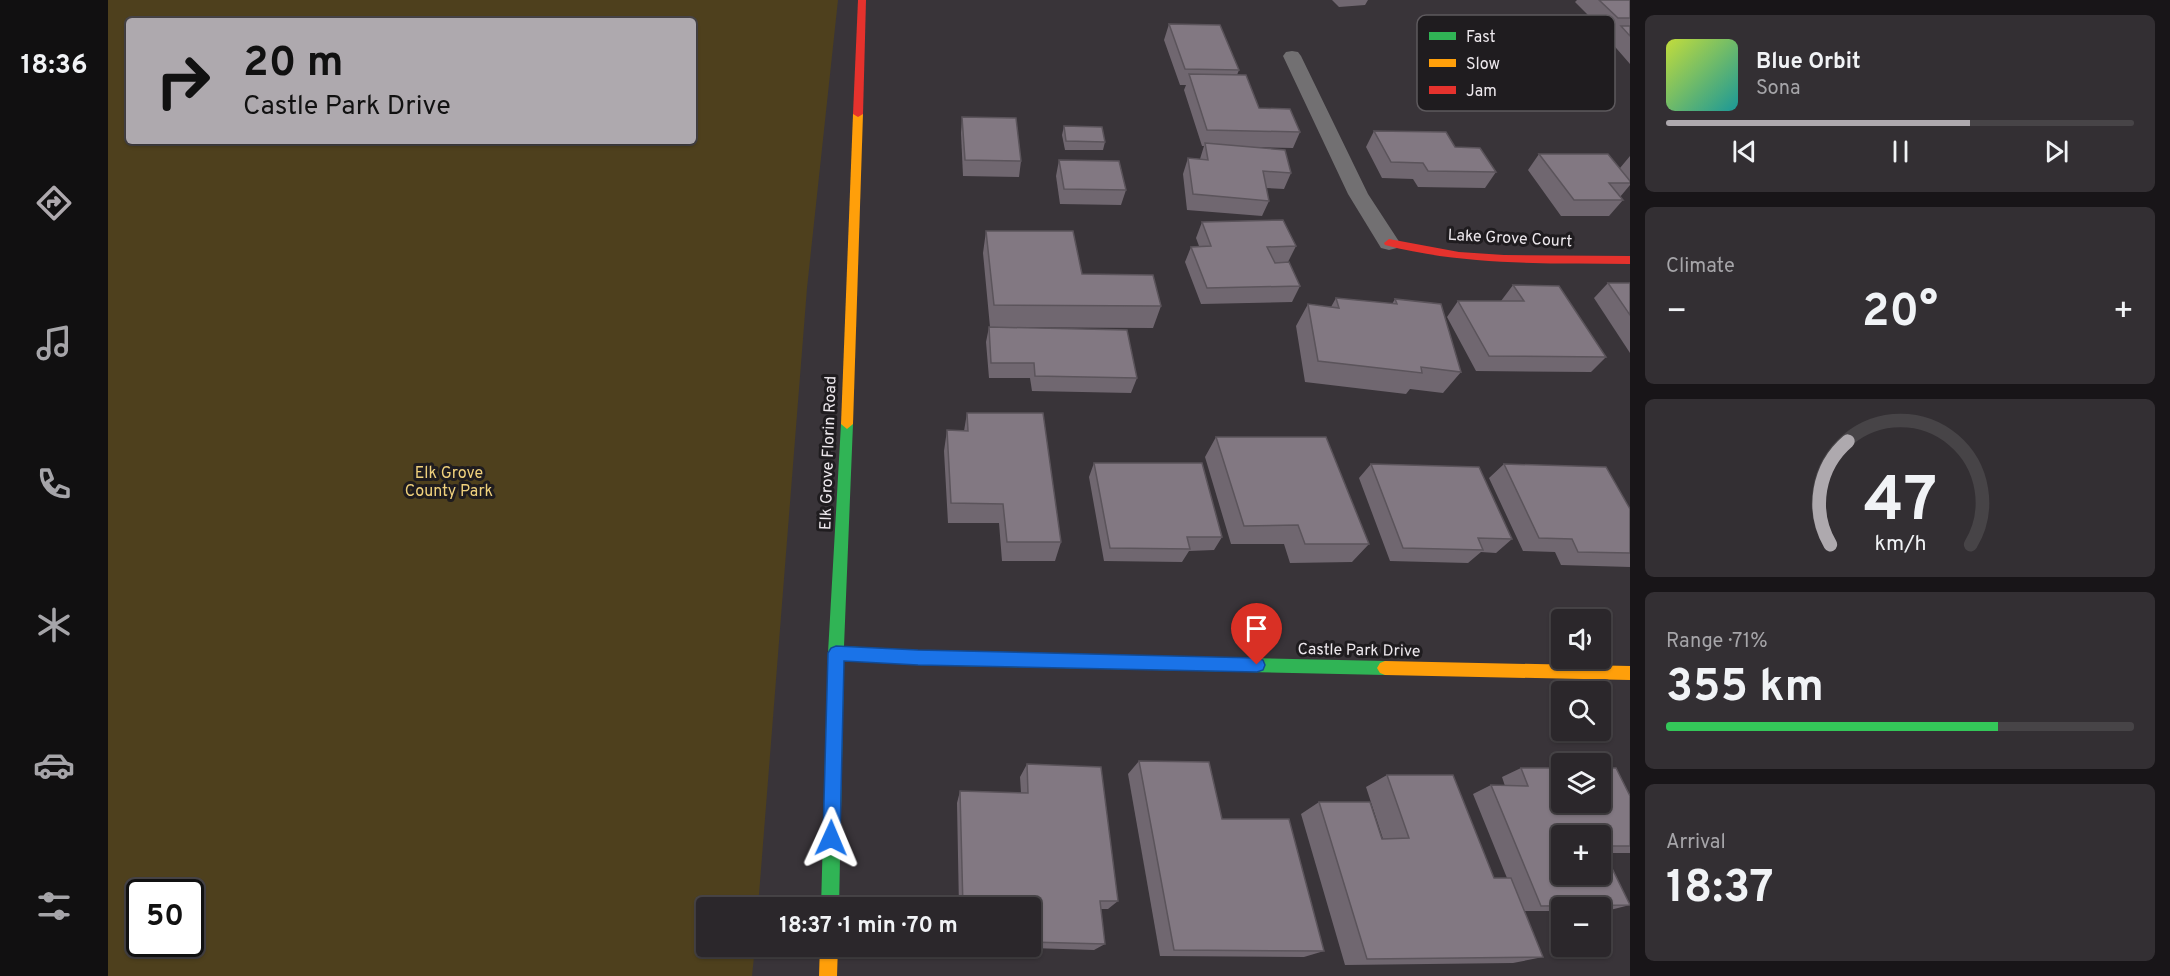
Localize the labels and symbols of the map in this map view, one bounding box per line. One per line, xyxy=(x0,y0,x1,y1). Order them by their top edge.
legend xyxy=(1417,15,1615,111)
text: Fast xyxy=(1466,28,1496,48)
text: Slow xyxy=(1466,55,1500,75)
text: Jam xyxy=(1466,82,1497,102)
street label: Lake Grove Court xyxy=(1447,226,1573,252)
street label: Elk Grove Florin Road xyxy=(816,376,842,530)
park label: Elk Grove County Park xyxy=(405,464,493,502)
pin xyxy=(1231,603,1282,665)
street label: Castle Park Drive xyxy=(1297,640,1421,662)
position arrow xyxy=(799,806,863,870)
speed limit sign: 50 xyxy=(126,879,204,957)

